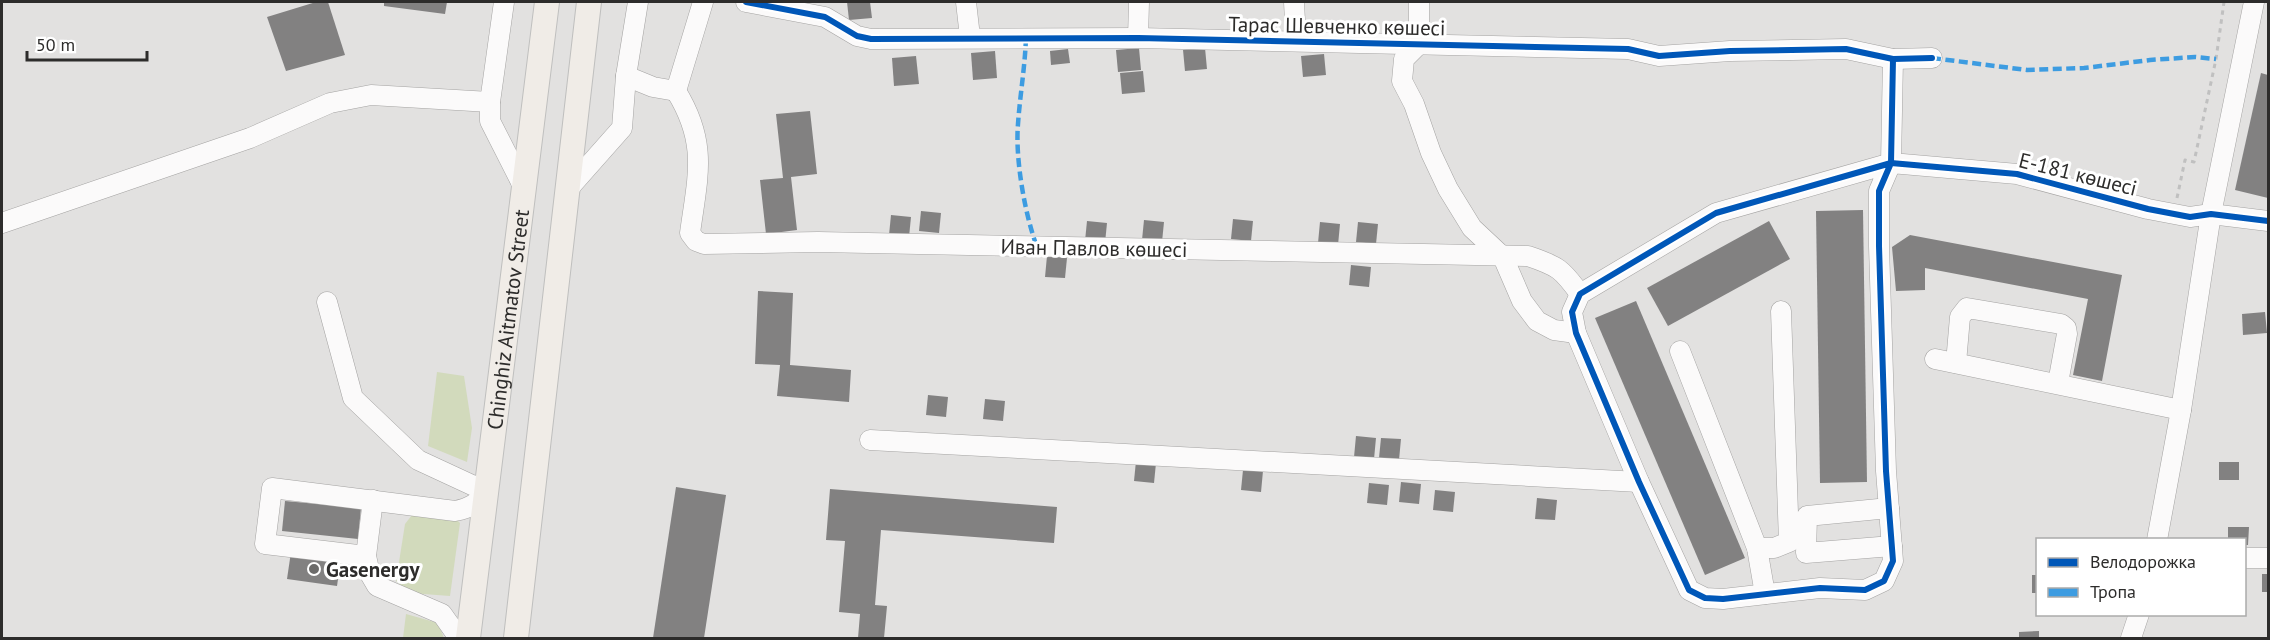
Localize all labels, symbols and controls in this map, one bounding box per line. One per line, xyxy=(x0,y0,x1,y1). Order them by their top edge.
street label: Тарас Шевченко көшесі xyxy=(1228,11,1446,41)
scale bar xyxy=(27,24,147,62)
text: 50 m xyxy=(36,33,75,56)
street label: Е-181 көшесі xyxy=(2016,146,2140,202)
street label: Chinghiz Aitmatov Street xyxy=(480,208,535,431)
street label: Иван Павлов көшесі xyxy=(1000,233,1188,263)
legend xyxy=(2036,538,2246,616)
text: Велодорожка xyxy=(2090,550,2196,573)
place label: Gasenergy xyxy=(326,556,420,583)
marker: Gasenergy xyxy=(307,562,321,576)
text: Тропа xyxy=(2090,580,2136,603)

